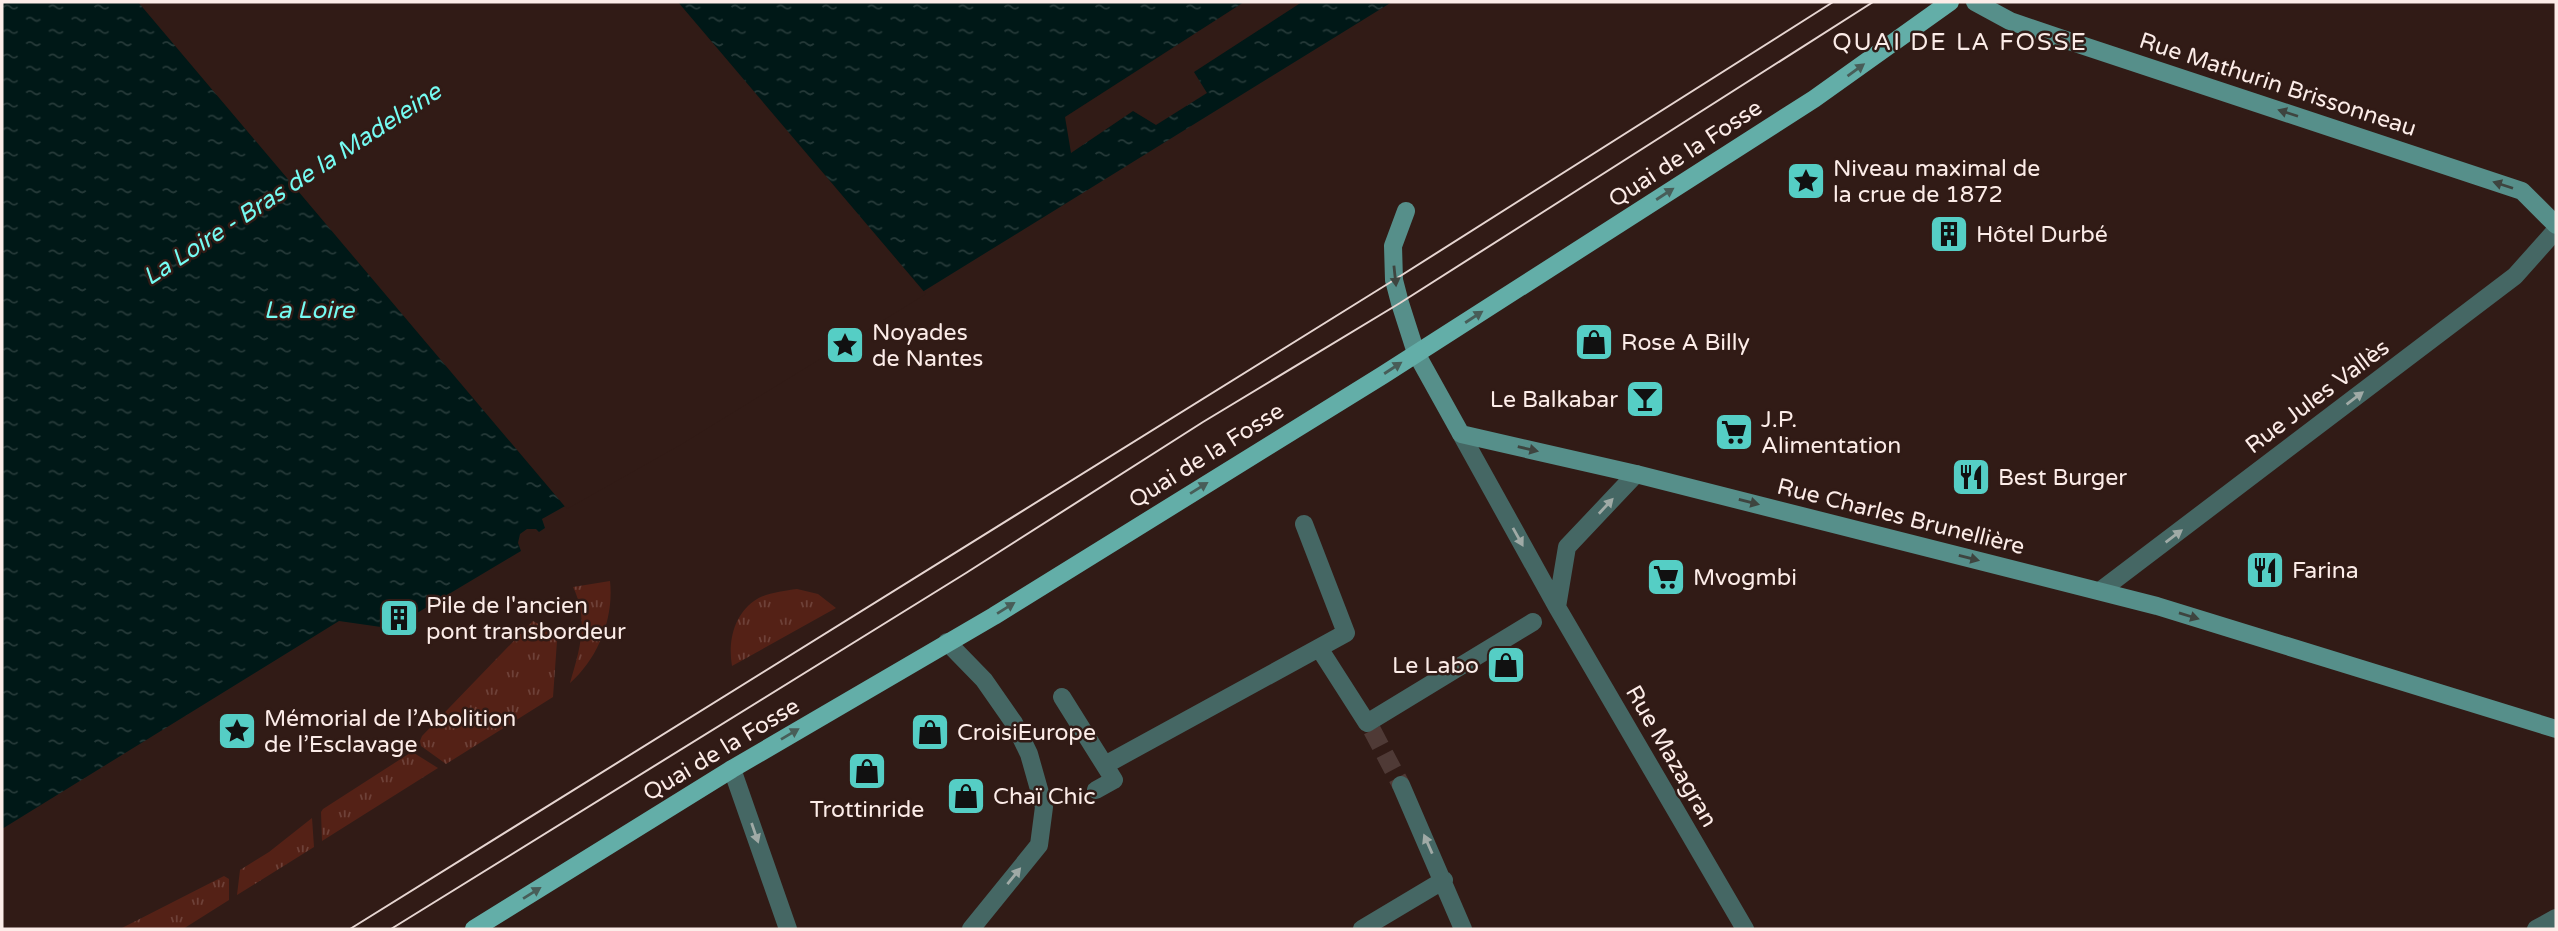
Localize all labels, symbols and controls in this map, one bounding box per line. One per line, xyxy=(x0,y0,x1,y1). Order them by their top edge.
street label: Rue Mathurin Brissonneau xyxy=(2136,27,2420,143)
district label: QUAI DE LA FOSSE xyxy=(1832,28,2088,57)
one-way arrow xyxy=(1847,63,1865,77)
water label: La Loire - Bras de la Madeleine xyxy=(138,76,448,292)
street label: Quai de la Fosse xyxy=(1604,94,1768,214)
one-way arrow xyxy=(2277,107,2298,118)
place label: Niveau maximal de la crue de 1872 xyxy=(1833,155,2040,209)
place icon: Niveau maximal de la crue de 1872 xyxy=(1785,160,1827,202)
one-way arrow xyxy=(2493,179,2514,190)
one-way arrow xyxy=(1656,188,1675,201)
building icon: Hôtel Durbé xyxy=(1928,213,1970,255)
place label: Hôtel Durbé xyxy=(1976,221,2108,249)
one-way arrow xyxy=(1390,265,1401,287)
water label: La Loire xyxy=(264,296,356,325)
one-way arrow xyxy=(1464,310,1483,323)
place label: Noyades de Nantes xyxy=(872,319,983,373)
shop icon: Rose A Billy xyxy=(1573,321,1615,363)
place icon: Noyades de Nantes xyxy=(824,324,866,366)
place label: Rose A Billy xyxy=(1621,329,1750,357)
street label: Rue Jules Vallès xyxy=(2240,334,2395,460)
one-way arrow xyxy=(1383,362,1402,375)
bar icon: Le Balkabar xyxy=(1624,378,1666,420)
place label: Le Balkabar xyxy=(1490,386,1618,414)
one-way arrow xyxy=(2346,391,2364,405)
street label: Quai de la Fosse xyxy=(1124,397,1289,515)
place label: J.P. Alimentation xyxy=(1761,406,1901,460)
supermarket icon: J.P. Alimentation xyxy=(1713,411,1755,453)
one-way arrow xyxy=(1517,444,1539,455)
restaurant icon: Best Burger xyxy=(1950,456,1992,498)
place label: Best Burger xyxy=(1998,464,2127,492)
street label: Rue Charles Brunellière xyxy=(1774,473,2027,561)
one-way arrow xyxy=(1190,482,1209,495)
one-way arrow xyxy=(1598,497,1614,515)
one-way arrow xyxy=(1738,497,1760,508)
one-way arrow xyxy=(1512,527,1524,547)
one-way arrow xyxy=(2165,529,2183,543)
restaurant icon: Farina xyxy=(2244,549,2286,591)
one-way arrow xyxy=(1959,553,1981,564)
supermarket icon: Mvogmbi xyxy=(1645,556,1687,598)
place label: Farina xyxy=(2292,557,2359,585)
place label: Mvogmbi xyxy=(1693,564,1797,592)
place label: Pile de l'ancien pont transbordeur xyxy=(426,592,626,646)
building icon: Pile de l'ancien pont transbordeur xyxy=(378,597,420,639)
one-way arrow xyxy=(996,602,1016,615)
one-way arrow xyxy=(2179,611,2200,622)
shop icon: Le Labo xyxy=(1485,644,1527,686)
place label: Le Labo xyxy=(1392,652,1479,680)
street label: Rue Mazagran xyxy=(1619,681,1723,832)
street label: Quai de la Fosse xyxy=(638,692,805,808)
place label: Mémorial de l’Abolition de l’Esclavage xyxy=(264,705,516,759)
place icon: Mémorial de l’Abolition de l’Esclavage xyxy=(216,710,258,752)
shop icon: CroisiEurope xyxy=(909,711,951,753)
place label: CroisiEurope xyxy=(957,719,1096,747)
one-way arrow xyxy=(781,728,800,741)
shop icon: Trottinride xyxy=(846,750,888,792)
shop icon: Chaï Chic xyxy=(945,775,987,817)
place label: Chaï Chic xyxy=(993,783,1096,811)
place label: Trottinride xyxy=(810,796,924,824)
one-way arrow xyxy=(750,823,761,844)
one-way arrow xyxy=(1422,833,1433,854)
one-way arrow xyxy=(1006,868,1021,885)
one-way arrow xyxy=(523,887,542,900)

